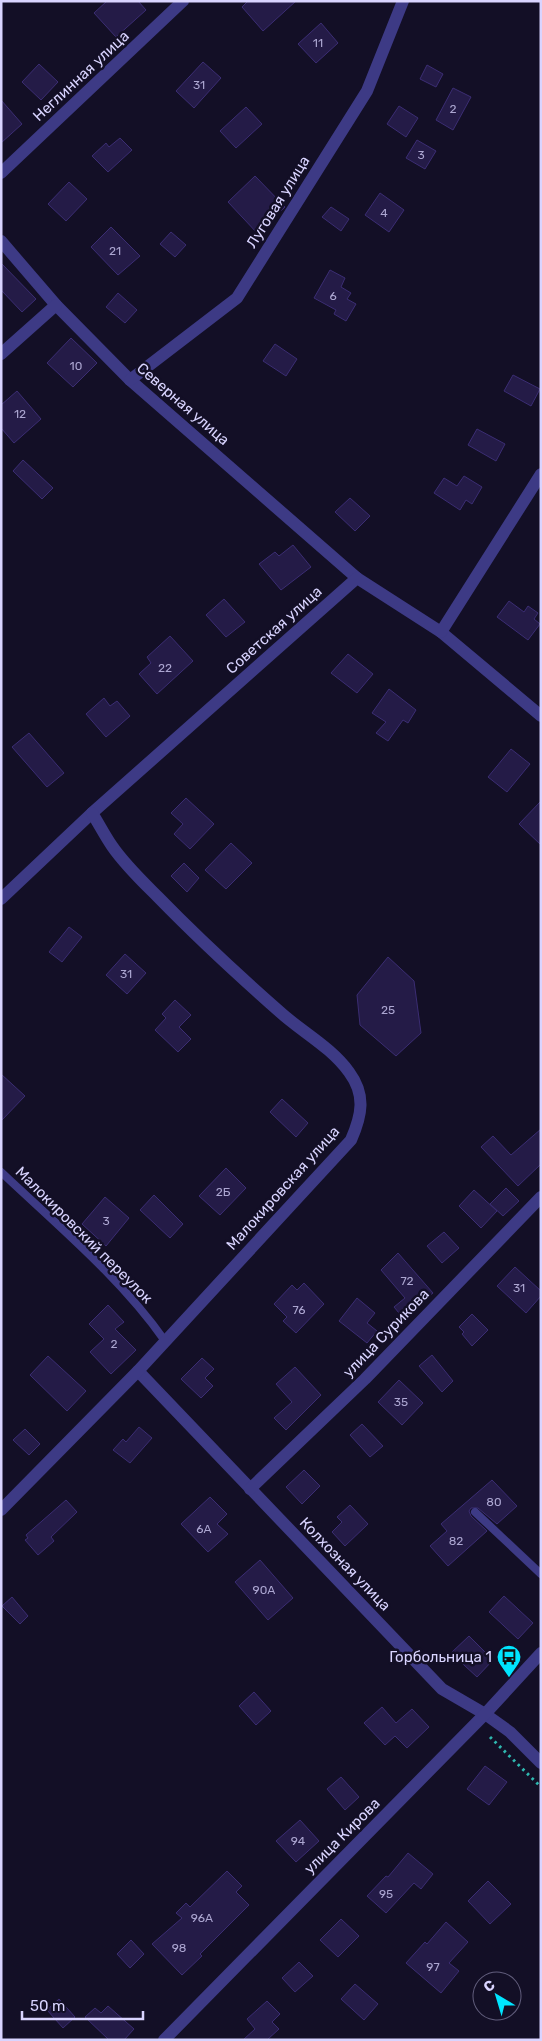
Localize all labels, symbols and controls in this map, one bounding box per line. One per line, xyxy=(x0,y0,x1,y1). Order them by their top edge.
street label: Неглинная улица xyxy=(29,27,133,125)
house number: 11 xyxy=(313,36,323,50)
house number: 31 xyxy=(193,78,205,92)
house number: 2 xyxy=(449,102,457,116)
house number: 3 xyxy=(417,148,425,162)
street label: Луговая улица xyxy=(242,153,314,251)
house number: 4 xyxy=(380,206,388,220)
house number: 21 xyxy=(109,244,121,258)
house number: 6 xyxy=(329,289,337,303)
house number: 10 xyxy=(70,359,82,373)
street label: Северная улица xyxy=(133,359,233,449)
house number: 12 xyxy=(14,407,26,421)
street label: Советская улица xyxy=(222,582,326,678)
house number: 22 xyxy=(158,661,172,675)
house number: 31 xyxy=(120,967,132,981)
house number: 25 xyxy=(381,1003,395,1017)
street label: Малокировская улица xyxy=(223,1122,343,1254)
street label: Малокировский переулок xyxy=(12,1163,156,1307)
house number: 2Б xyxy=(216,1185,231,1199)
house number: 3 xyxy=(102,1214,110,1228)
house number: 72 xyxy=(400,1274,414,1288)
house number: 31 xyxy=(513,1281,525,1295)
street label: улица Сурикова xyxy=(339,1285,433,1381)
house number: 76 xyxy=(292,1303,306,1317)
house number: 2 xyxy=(110,1337,118,1351)
house number: 35 xyxy=(394,1395,408,1409)
house number: 80 xyxy=(486,1495,502,1509)
street label: Колхозная улица xyxy=(296,1513,394,1615)
house number: 6А xyxy=(196,1522,212,1536)
house number: 82 xyxy=(449,1534,463,1548)
house number: 90А xyxy=(253,1583,275,1597)
bus stop icon: Горбольница 1 xyxy=(496,1644,522,1678)
place label: Горбольница 1 xyxy=(389,1648,492,1666)
street label: улица Кирова xyxy=(300,1794,384,1878)
house number: 94 xyxy=(291,1834,306,1848)
house number: 95 xyxy=(379,1887,393,1901)
house number: 96А xyxy=(191,1911,213,1925)
house number: 98 xyxy=(172,1941,186,1955)
house number: 97 xyxy=(426,1960,440,1974)
north arrow xyxy=(472,1971,522,2021)
text: С xyxy=(480,1976,499,1996)
scale bar xyxy=(22,1988,144,2020)
text: 50 m xyxy=(30,1997,65,2015)

